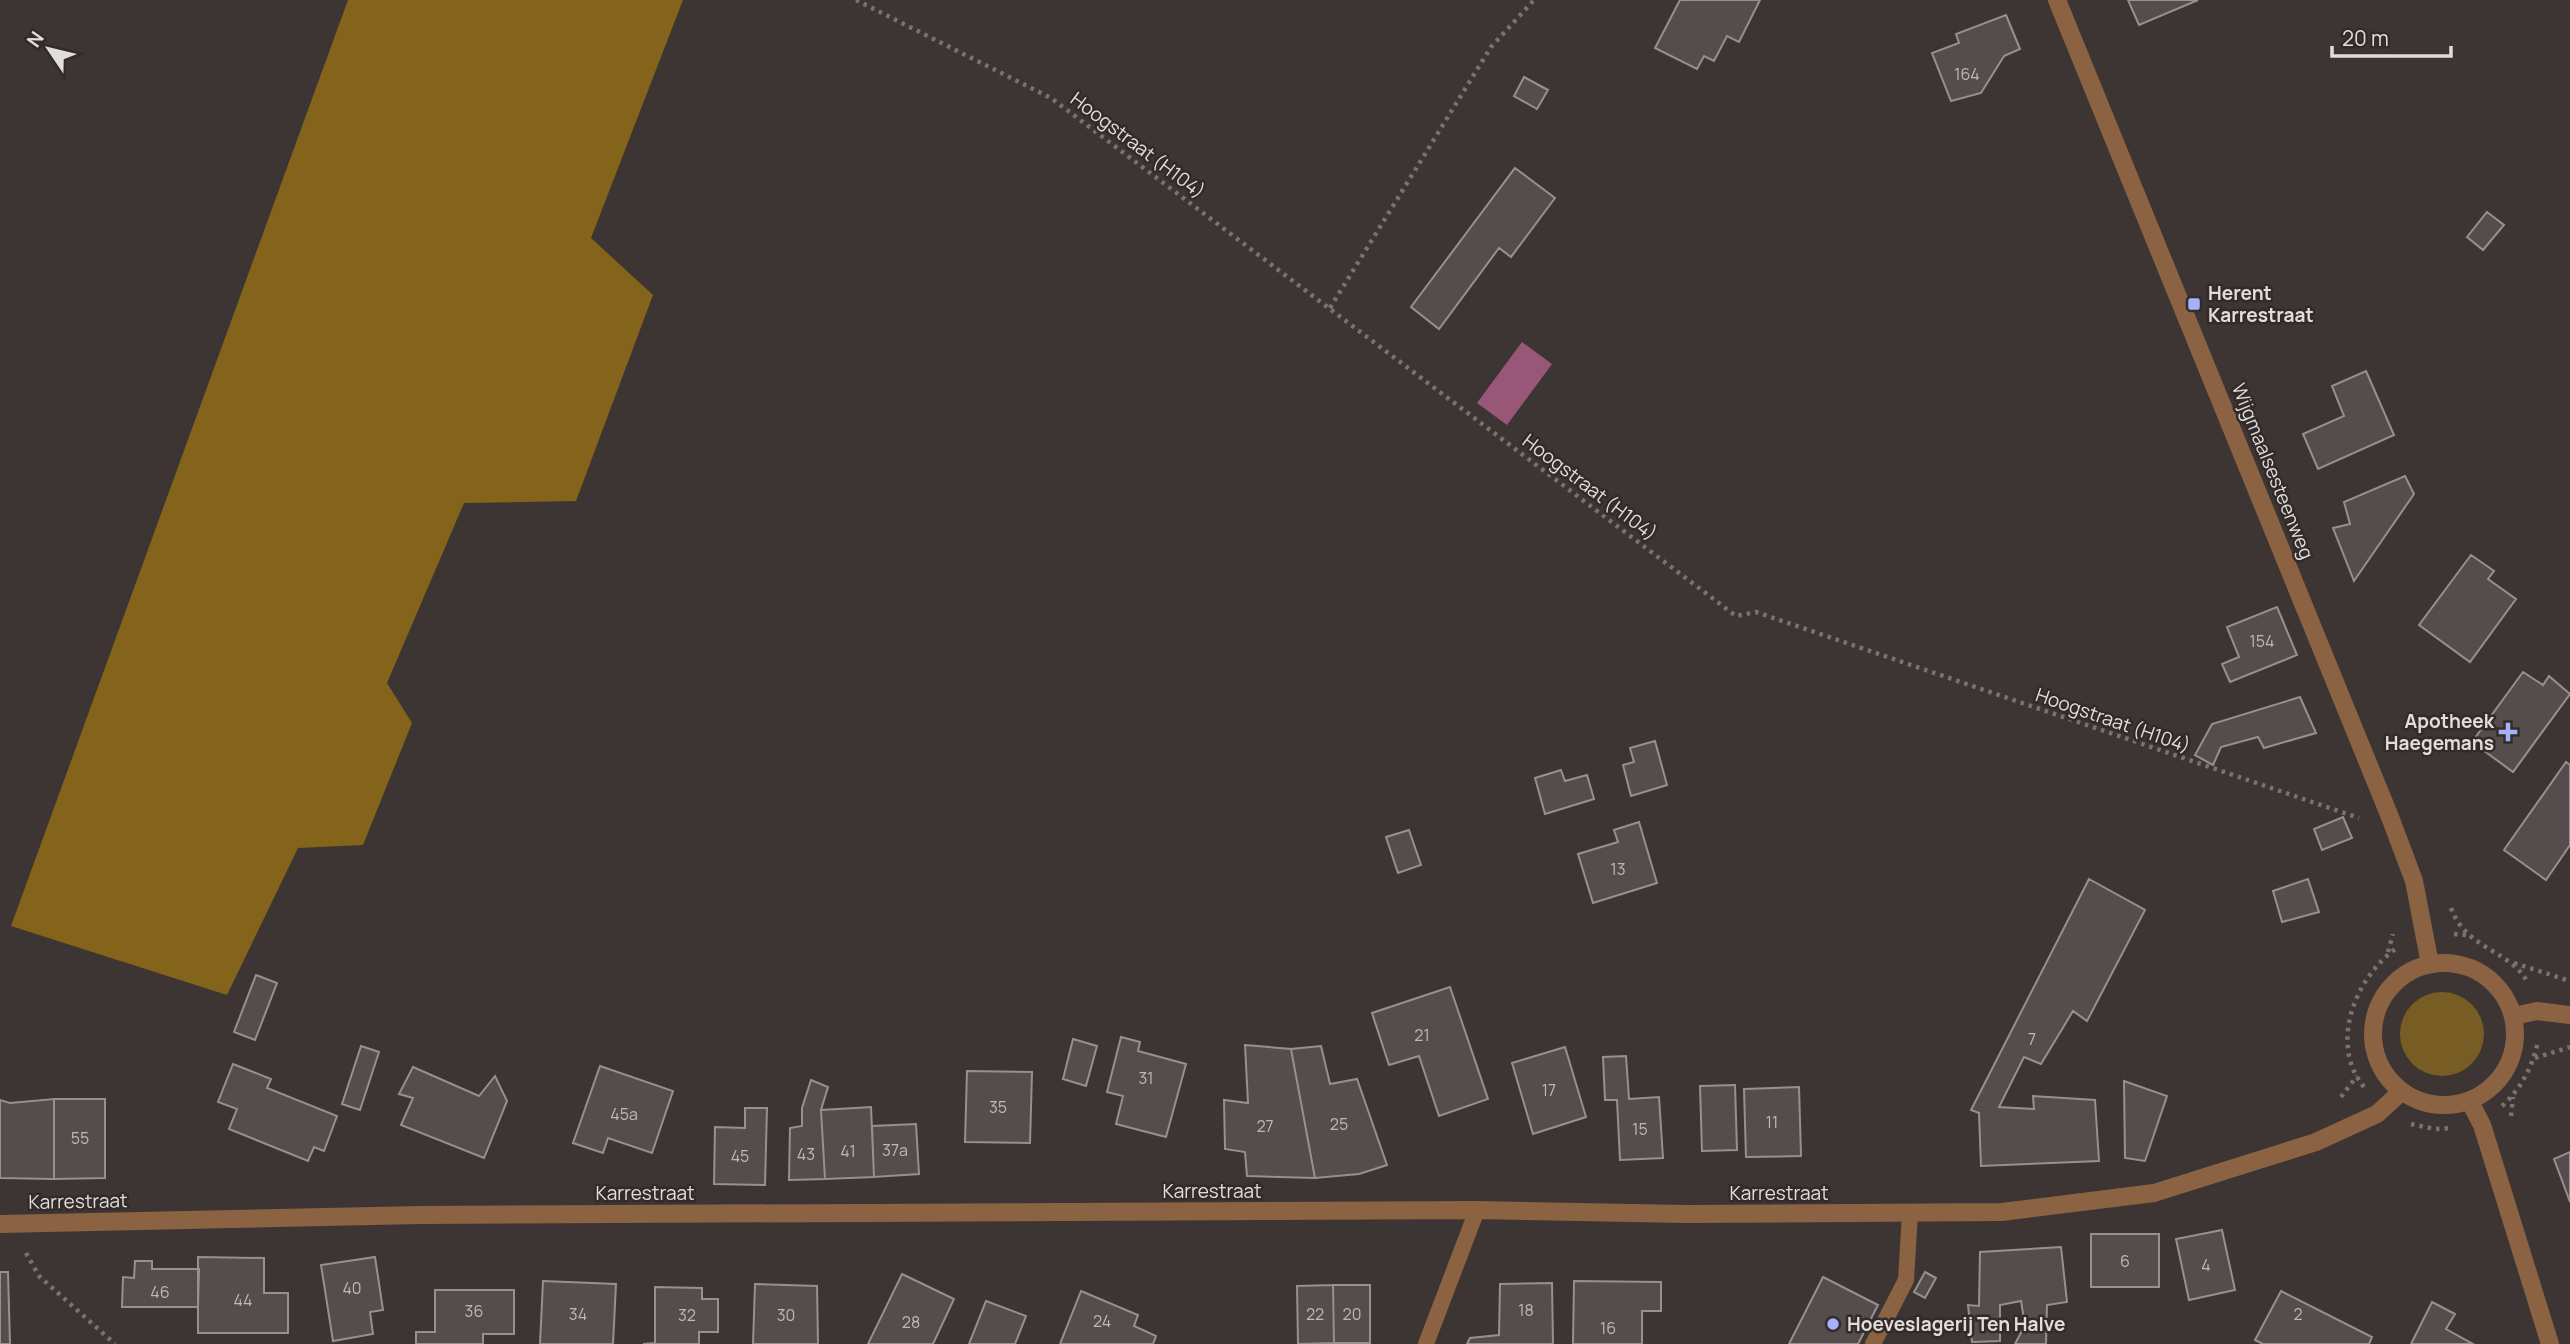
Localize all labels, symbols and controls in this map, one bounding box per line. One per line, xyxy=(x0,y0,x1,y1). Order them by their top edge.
north arrow xyxy=(14,14,84,84)
scale bar xyxy=(2332,14,2451,58)
text: 20 m xyxy=(2342,24,2389,52)
text: N xyxy=(21,26,50,52)
house number: 164 xyxy=(1954,63,1980,85)
street label: Hoogstraat (H104) xyxy=(1066,86,1210,204)
place label: Herent Karrestraat xyxy=(2208,280,2314,328)
marker: Herent Karrestraat xyxy=(2186,296,2202,312)
street label: Wijgmaalsesteenweg xyxy=(2226,379,2320,563)
street label: Hoogstraat (H104) xyxy=(1518,428,1662,546)
house number: 154 xyxy=(2250,630,2274,652)
street label: Hoogstraat (H104) xyxy=(2032,681,2194,759)
place label: Apotheek Haegemans xyxy=(2385,708,2495,756)
marker: Apotheek Haegemans xyxy=(2500,724,2516,740)
house number: 13 xyxy=(1610,858,1626,880)
house number: 21 xyxy=(1414,1024,1430,1046)
house number: 7 xyxy=(2028,1028,2036,1050)
house number: 31 xyxy=(1138,1067,1154,1089)
house number: 17 xyxy=(1542,1079,1556,1101)
house number: 35 xyxy=(989,1096,1007,1118)
house number: 45a xyxy=(610,1103,638,1125)
house number: 11 xyxy=(1766,1111,1778,1133)
house number: 25 xyxy=(1330,1113,1348,1135)
house number: 27 xyxy=(1256,1115,1274,1137)
house number: 15 xyxy=(1632,1118,1648,1140)
house number: 55 xyxy=(71,1127,89,1149)
house number: 37a xyxy=(882,1139,908,1161)
house number: 41 xyxy=(840,1140,856,1162)
house number: 43 xyxy=(797,1143,815,1165)
house number: 45 xyxy=(731,1145,749,1167)
street label: Karrestraat xyxy=(1162,1178,1262,1204)
street label: Karrestraat xyxy=(595,1180,695,1206)
street label: Karrestraat xyxy=(1729,1180,1829,1206)
street label: Karrestraat xyxy=(28,1187,128,1215)
house number: 6 xyxy=(2120,1250,2130,1272)
house number: 4 xyxy=(2201,1254,2211,1276)
house number: 40 xyxy=(342,1277,362,1299)
house number: 46 xyxy=(150,1281,170,1303)
house number: 44 xyxy=(233,1289,253,1311)
house number: 18 xyxy=(1518,1299,1534,1321)
house number: 36 xyxy=(465,1300,483,1322)
house number: 34 xyxy=(569,1303,587,1325)
house number: 22 xyxy=(1306,1303,1324,1325)
house number: 20 xyxy=(1343,1303,1361,1325)
house number: 2 xyxy=(2293,1303,2303,1325)
house number: 32 xyxy=(678,1304,696,1326)
house number: 30 xyxy=(777,1304,795,1326)
house number: 24 xyxy=(1093,1310,1111,1332)
house number: 28 xyxy=(902,1311,920,1333)
place label: Hoeveslagerij Ten Halve xyxy=(1847,1311,2065,1337)
marker: Hoeveslagerij Ten Halve xyxy=(1825,1316,1841,1332)
house number: 16 xyxy=(1600,1317,1616,1339)

